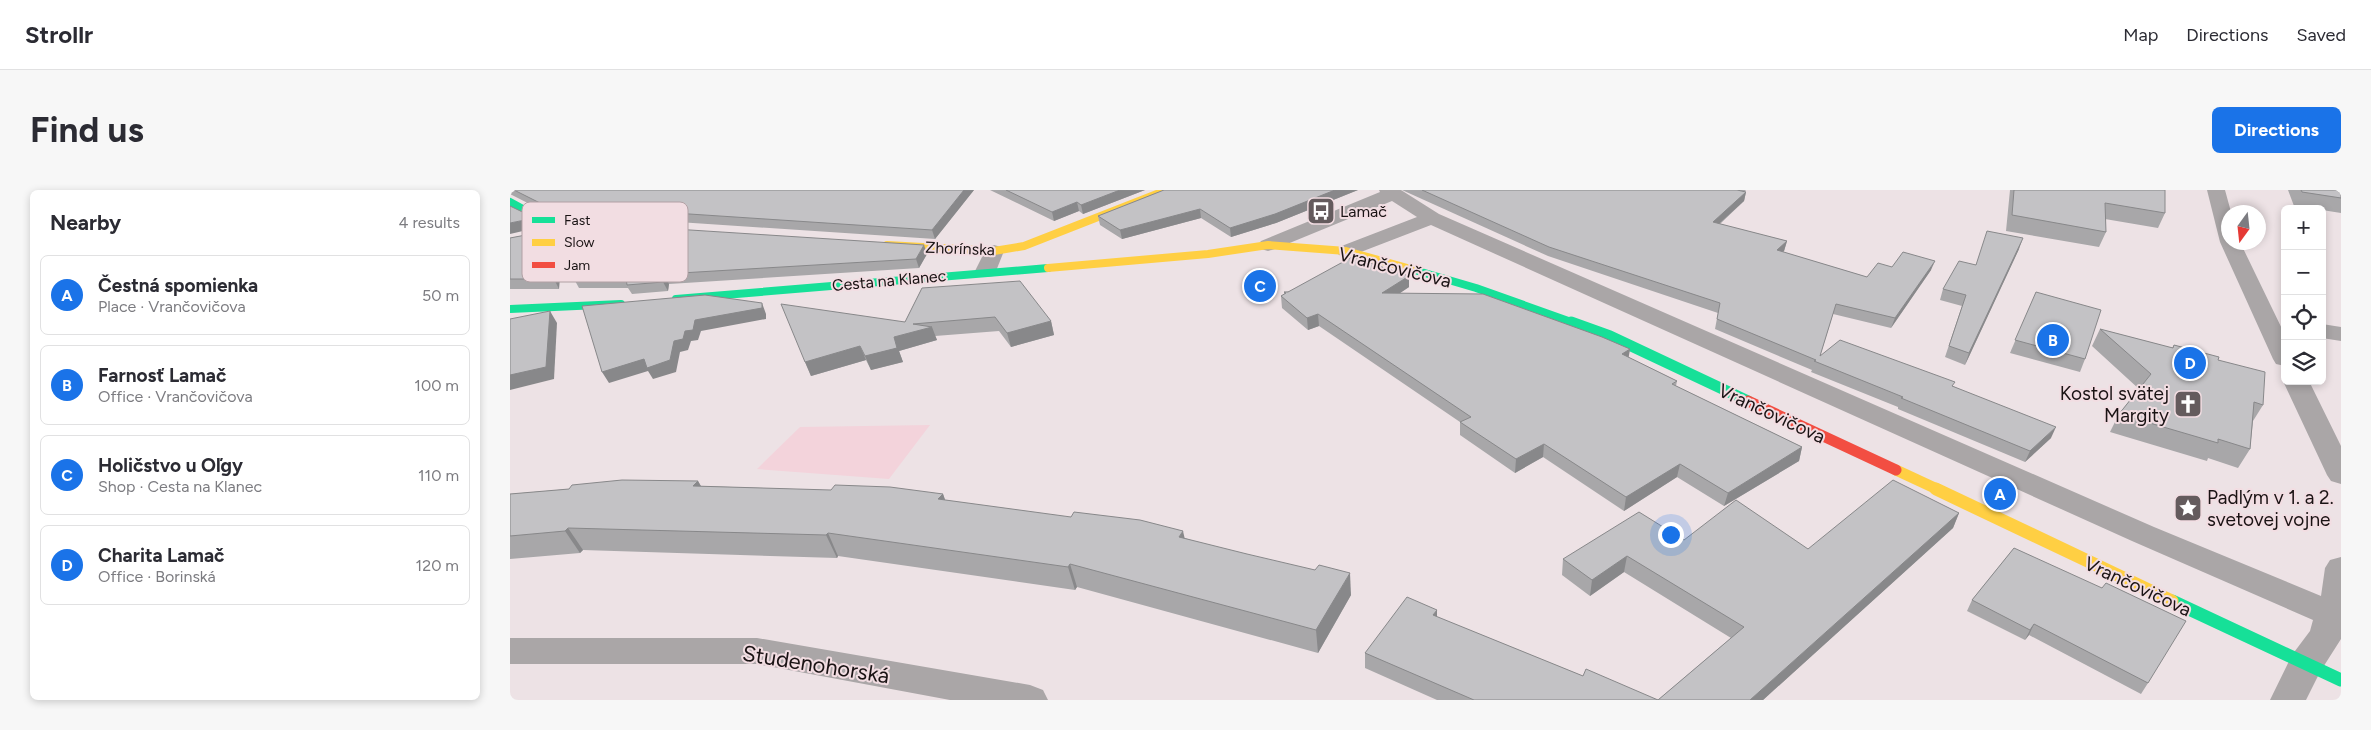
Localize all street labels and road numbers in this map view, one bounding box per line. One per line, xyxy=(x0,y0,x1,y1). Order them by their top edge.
street label: Zhorínska xyxy=(925,238,995,259)
street label: Vrančovičova xyxy=(1336,242,1454,293)
street label: Cesta na Klanec xyxy=(831,266,947,295)
street label: Vrančovičova xyxy=(1715,379,1829,448)
street label: Vrančovičova xyxy=(2081,552,2195,621)
street label: Studenohorská xyxy=(741,640,891,689)

